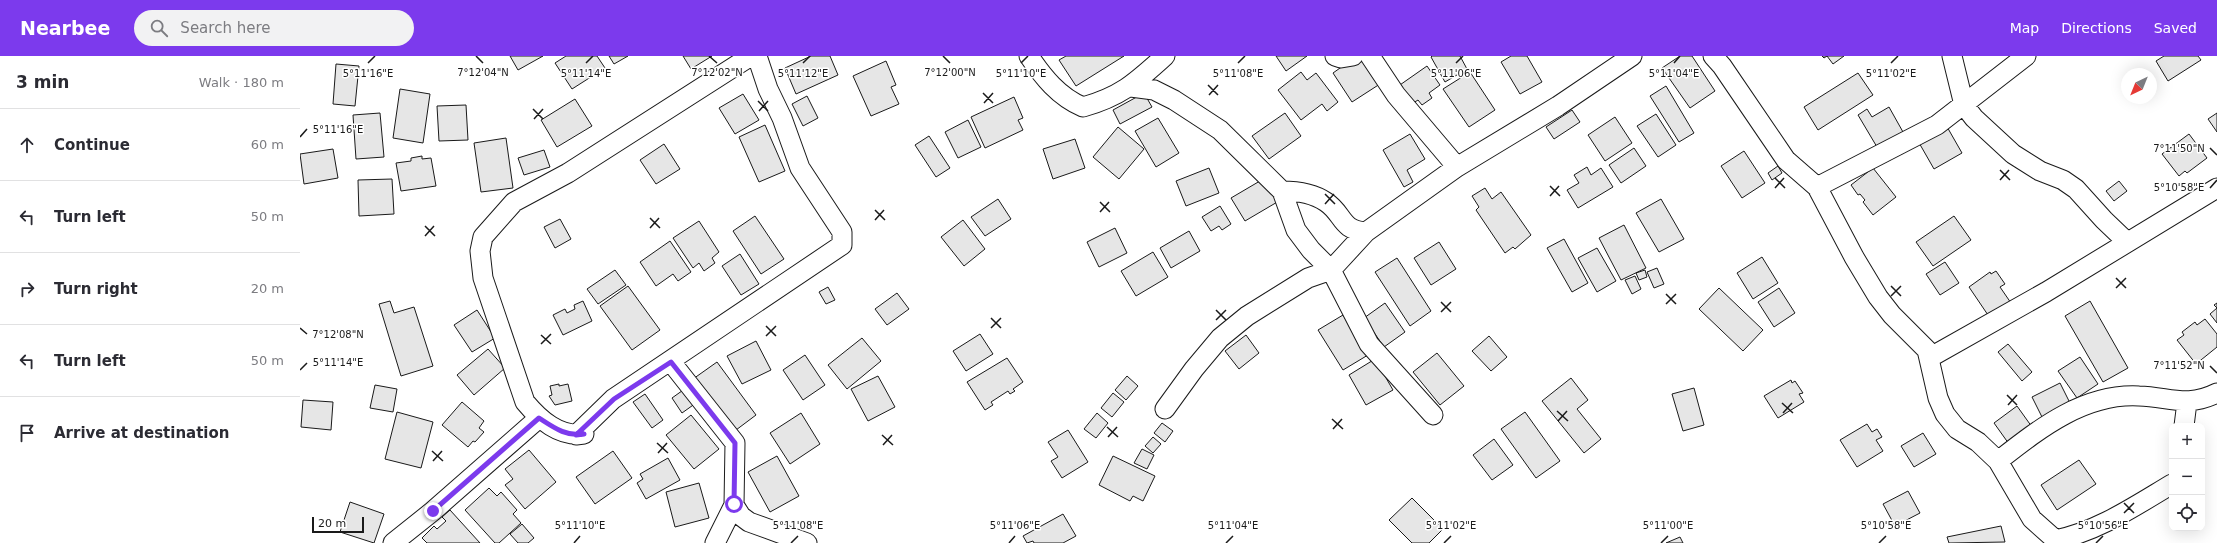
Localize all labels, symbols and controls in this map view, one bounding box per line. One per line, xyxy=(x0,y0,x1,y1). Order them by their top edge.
search box xyxy=(134,10,414,46)
text: Nearbee xyxy=(20,17,110,39)
icon: search xyxy=(148,17,170,39)
text: Search here xyxy=(180,19,270,37)
text: Map xyxy=(2010,20,2039,36)
text: Directions xyxy=(2061,20,2132,36)
text: Saved xyxy=(2154,20,2197,36)
text: 7°12'04"N xyxy=(457,67,509,78)
text: 7°12'02"N xyxy=(691,67,743,78)
text: 7°12'00"N xyxy=(924,67,976,78)
text: 5°11'16"E xyxy=(343,68,393,79)
text: 5°11'14"E xyxy=(561,68,611,79)
text: 5°11'12"E xyxy=(778,68,828,79)
text: 5°11'10"E xyxy=(996,68,1046,79)
text: 5°11'08"E xyxy=(1213,68,1263,79)
text: 5°11'06"E xyxy=(1431,68,1481,79)
text: 5°11'04"E xyxy=(1649,68,1699,79)
text: 5°11'02"E xyxy=(1866,68,1916,79)
north arrow xyxy=(2121,68,2157,104)
text: 3 min xyxy=(16,72,69,92)
text: Walk · 180 m xyxy=(199,75,284,90)
text: 5°11'16"E xyxy=(313,124,363,135)
icon: ahead xyxy=(16,134,38,156)
text: Continue xyxy=(54,136,130,154)
text: 60 m xyxy=(251,137,284,152)
text: 7°11'50"N xyxy=(2153,143,2205,154)
text: 5°10'58"E xyxy=(2154,182,2204,193)
icon: left xyxy=(16,206,38,228)
text: Turn left xyxy=(54,208,126,226)
text: 50 m xyxy=(251,209,284,224)
icon: right xyxy=(16,278,38,300)
text: Turn right xyxy=(54,280,138,298)
text: 20 m xyxy=(251,281,284,296)
text: 7°12'08"N xyxy=(312,329,364,340)
icon: left xyxy=(16,350,38,372)
text: Turn left xyxy=(54,352,126,370)
text: 50 m xyxy=(251,353,284,368)
text: 5°11'14"E xyxy=(313,357,363,368)
text: 7°11'52"N xyxy=(2153,360,2205,371)
icon: arrive xyxy=(16,422,38,444)
map controls xyxy=(2169,423,2205,531)
button: + xyxy=(2169,423,2205,459)
text: Arrive at destination xyxy=(54,424,229,442)
button: − xyxy=(2169,459,2205,495)
route start xyxy=(725,495,743,513)
button: locate xyxy=(2169,495,2205,531)
route end xyxy=(424,502,442,520)
scale bar xyxy=(312,515,364,534)
text: 20 m xyxy=(318,517,346,530)
text: 5°11'10"E xyxy=(555,520,605,531)
text: 5°11'08"E xyxy=(773,520,823,531)
text: 5°11'06"E xyxy=(990,520,1040,531)
text: 5°11'04"E xyxy=(1208,520,1258,531)
text: 5°11'02"E xyxy=(1426,520,1476,531)
text: 5°11'00"E xyxy=(1643,520,1693,531)
text: 5°10'58"E xyxy=(1861,520,1911,531)
text: 5°10'56"E xyxy=(2078,520,2128,531)

